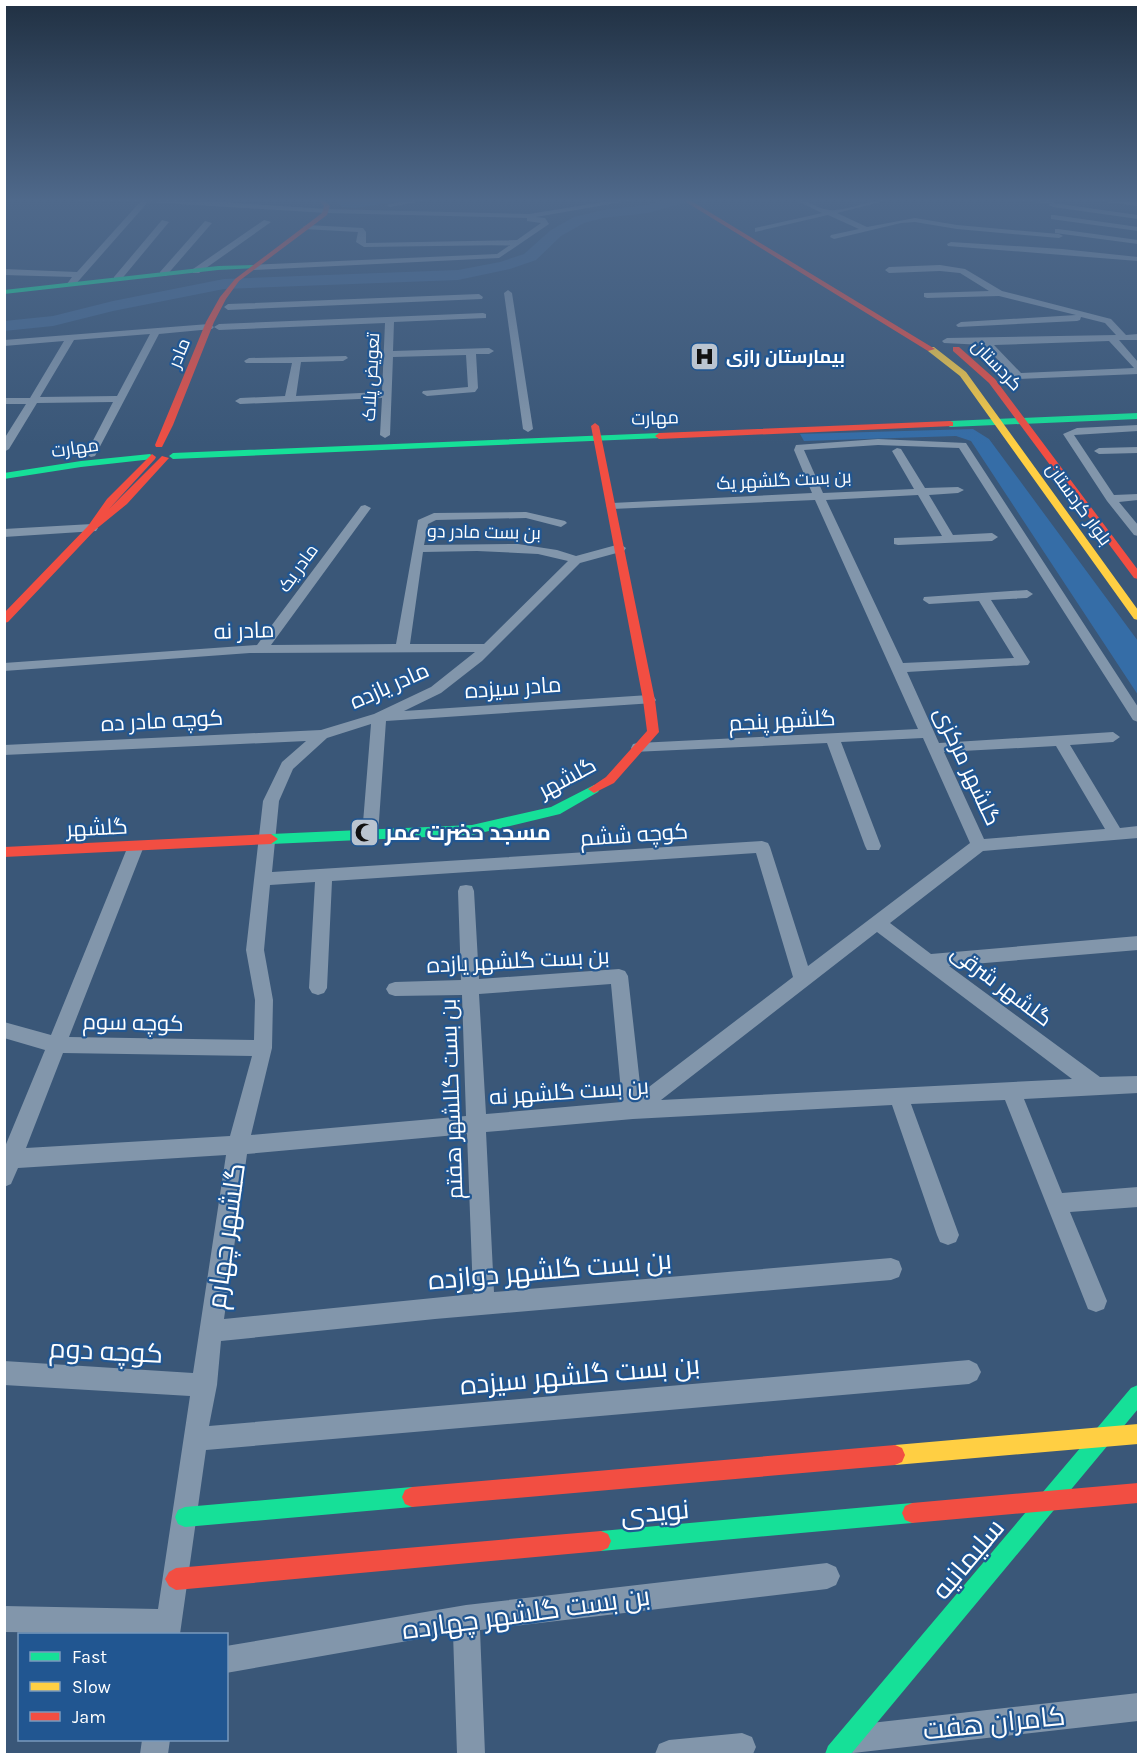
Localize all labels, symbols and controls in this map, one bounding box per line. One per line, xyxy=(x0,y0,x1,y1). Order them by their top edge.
street label: تعویض پلاک xyxy=(358,332,385,422)
street label: مادر xyxy=(163,335,195,372)
street label: کردستان xyxy=(967,335,1027,395)
hospital icon: بیمارستان رازی xyxy=(689,341,721,373)
place label: بیمارستان رازی xyxy=(726,346,845,368)
street label: مهارت xyxy=(631,406,679,430)
street label: مهارت xyxy=(50,434,100,462)
street label: بلوار کردستان xyxy=(1041,458,1117,550)
street label: بن بست گلشهر یک xyxy=(716,465,852,495)
street label: بن بست مادر دو xyxy=(427,520,541,544)
street label: مادر یک xyxy=(273,540,323,596)
street label: مادر نه xyxy=(213,617,275,645)
street label: مادر یازده xyxy=(346,657,433,715)
street label: مادر سیزده xyxy=(464,672,562,704)
street label: گلشهر مرکزی xyxy=(928,703,1006,830)
street label: کوچه مادر ده xyxy=(100,705,224,738)
street label: گلشهر پنجم xyxy=(728,705,836,739)
street label: گلشهر xyxy=(532,752,601,805)
street label: گلشهر xyxy=(64,813,129,843)
mosque icon: مسجد حضرت عمر xyxy=(348,816,380,848)
street label: کوچه ششم xyxy=(579,818,689,854)
place label: مسجد حضرت عمر xyxy=(384,820,551,846)
street label: گلشهر شرقی xyxy=(946,939,1057,1032)
street label: بن بست گلشهر یازده xyxy=(426,943,610,979)
street label: بن بست گللشهر هفتم xyxy=(436,998,470,1200)
street label: کوچه سوم xyxy=(82,1009,184,1039)
street label: بن بست گلشهر نه xyxy=(488,1073,650,1111)
street label: گلشهر چهارم xyxy=(200,1161,254,1311)
street label: بن بست گلشهر دوازده xyxy=(427,1243,673,1297)
street label: کوچه دوم xyxy=(48,1332,164,1372)
street label: بن بست گلشهر سیزده xyxy=(459,1349,701,1401)
street label: نویدی xyxy=(619,1493,691,1531)
street label: سلیمانیه xyxy=(925,1512,1011,1606)
street label: بن بست گلشهر چهارده xyxy=(400,1580,652,1648)
legend xyxy=(18,1633,228,1741)
text: Fast xyxy=(72,1646,107,1668)
text: Slow xyxy=(72,1676,111,1698)
street label: کامران هفت xyxy=(921,1700,1067,1746)
text: Jam xyxy=(72,1706,106,1728)

